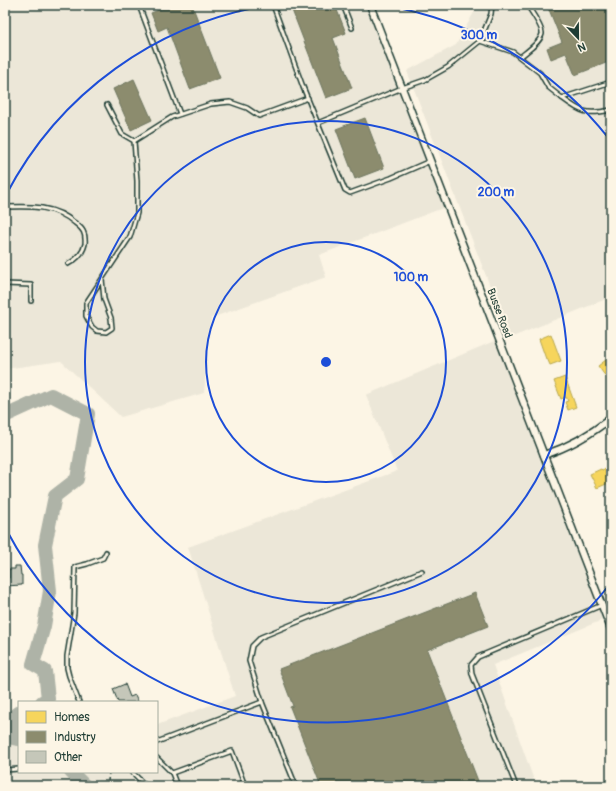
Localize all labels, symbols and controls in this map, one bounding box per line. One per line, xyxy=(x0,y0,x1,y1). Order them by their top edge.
north arrow xyxy=(558,18,598,58)
text: 300 m xyxy=(461,28,498,43)
text: N xyxy=(575,39,587,54)
text: 200 m xyxy=(478,185,515,200)
text: 100 m xyxy=(394,270,429,285)
street label: Busse Road xyxy=(484,286,515,340)
centre of rings xyxy=(319,355,333,369)
legend xyxy=(18,701,158,773)
text: Homes xyxy=(54,710,90,725)
text: Industry xyxy=(54,730,96,745)
text: Other xyxy=(54,750,83,765)

